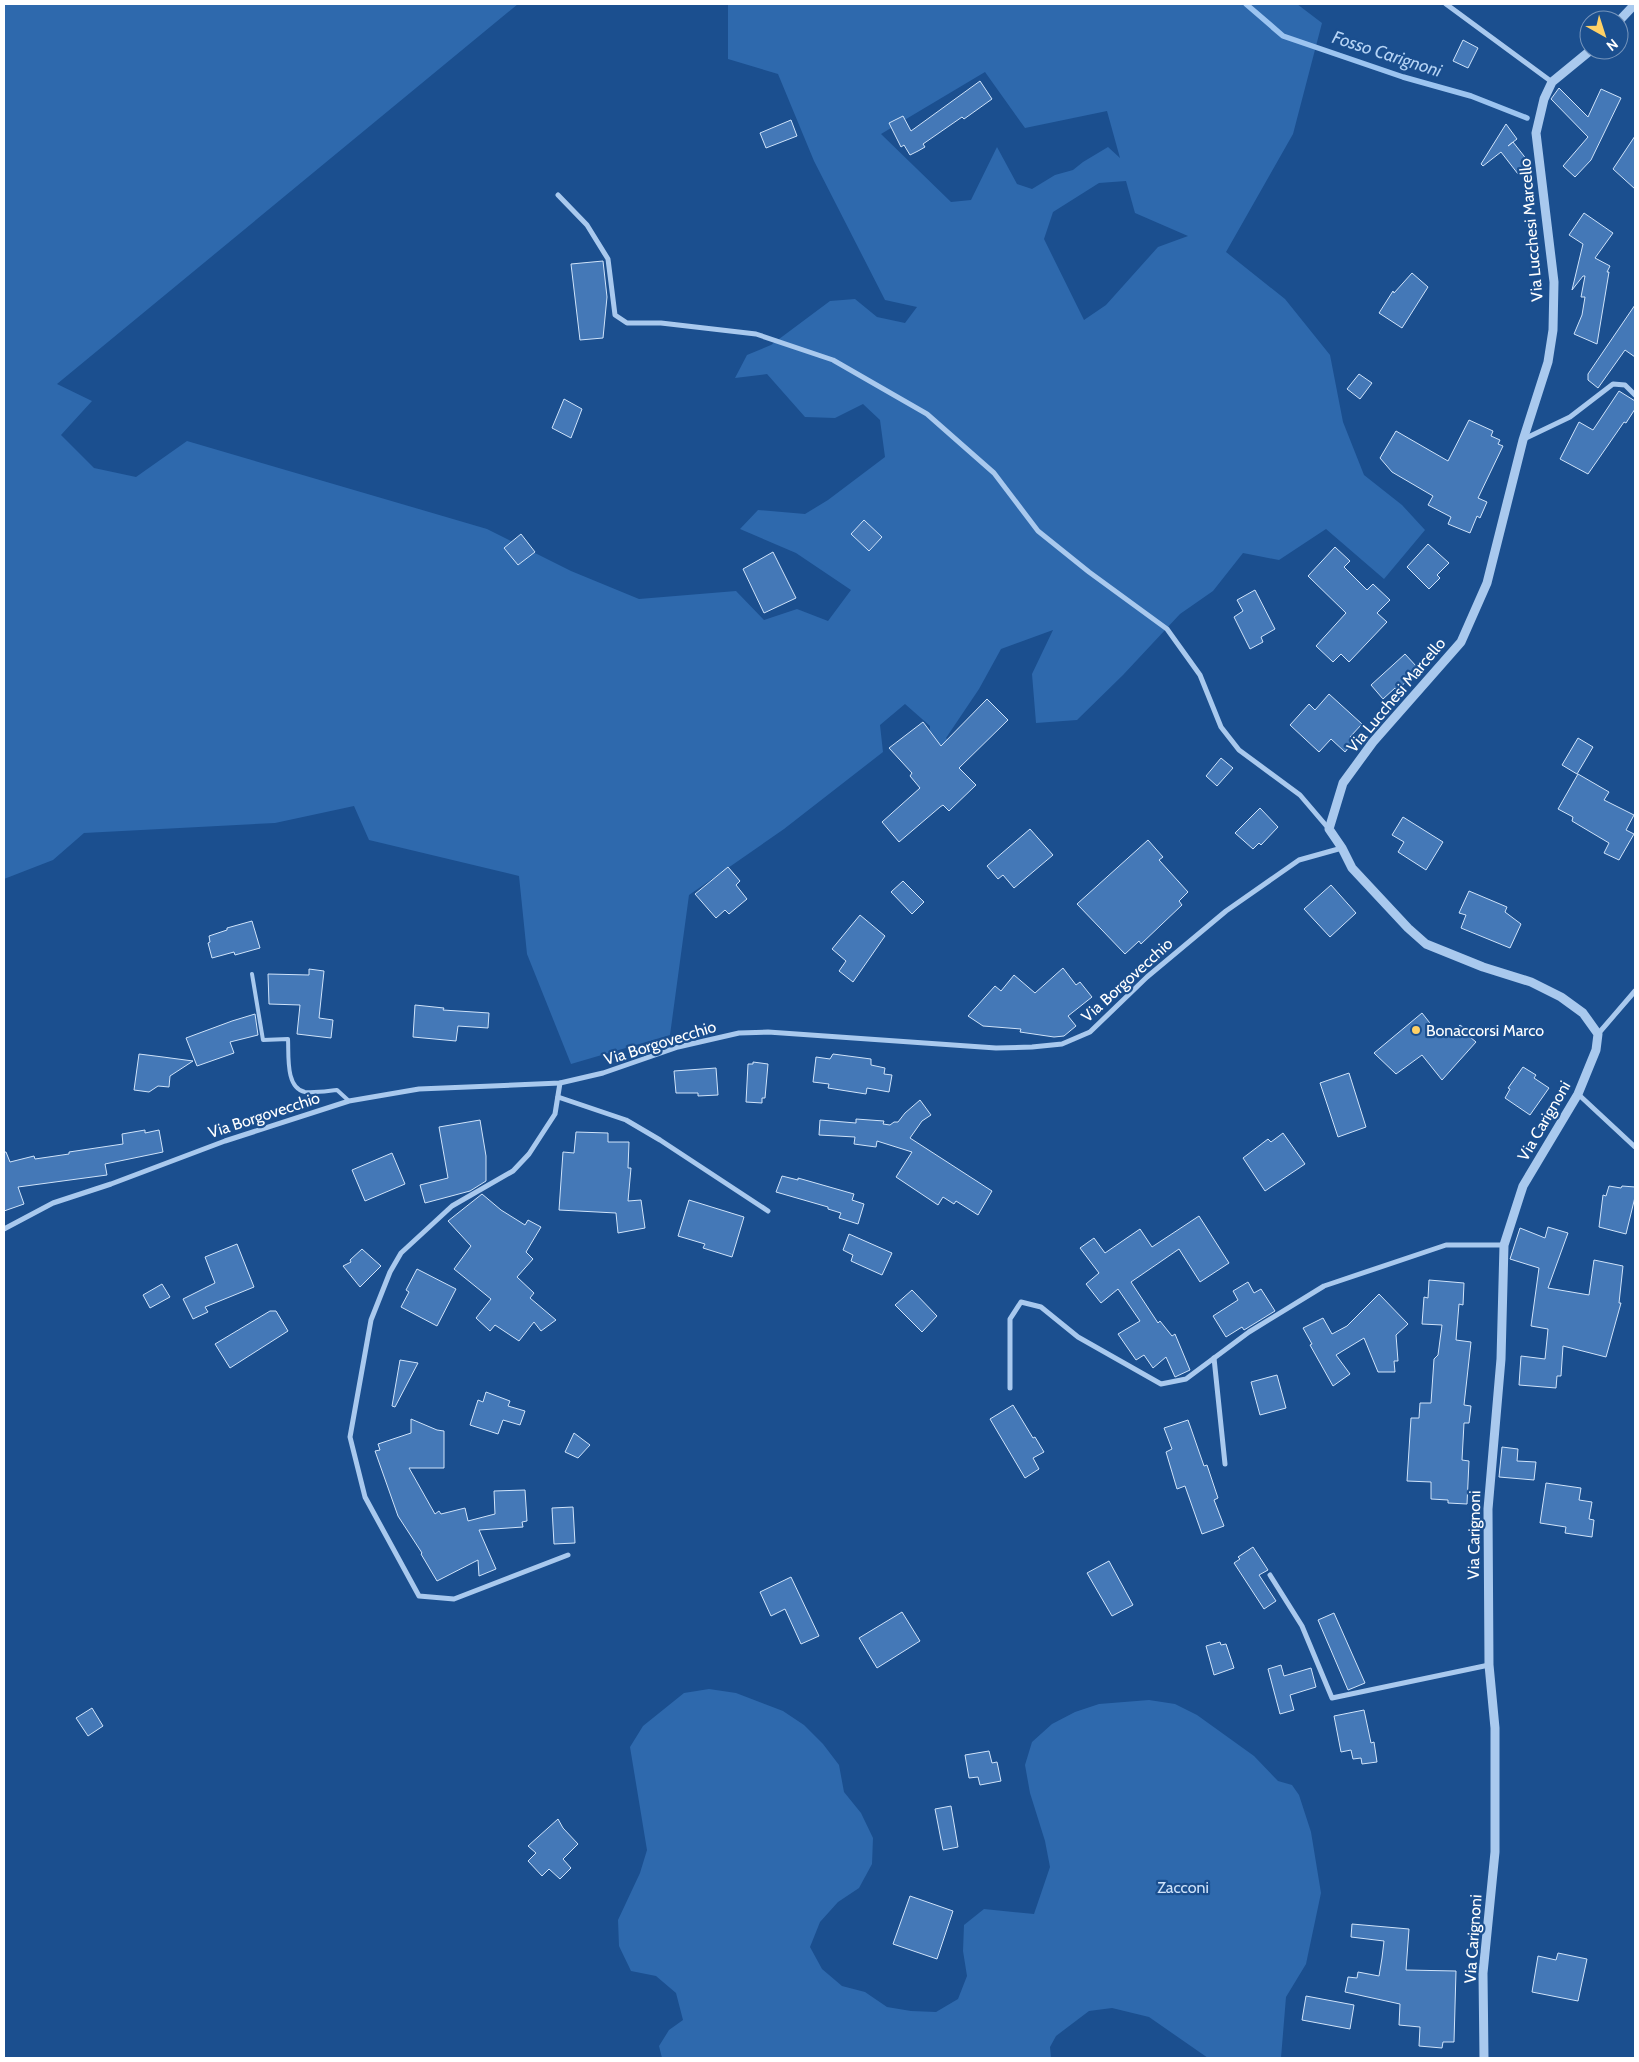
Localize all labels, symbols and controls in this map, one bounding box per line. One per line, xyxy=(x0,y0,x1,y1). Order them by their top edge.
north arrow xyxy=(1579,10,1629,60)
water label: Fosso Carignoni xyxy=(1330,26,1446,82)
text: N xyxy=(1603,35,1622,55)
street label: Via Lucchesi Marcello xyxy=(1515,158,1547,302)
street label: Via Lucchesi Marcello xyxy=(1343,634,1449,756)
street label: Via Borgovecchio xyxy=(1077,934,1177,1026)
street label: Via Borgovecchio xyxy=(602,1017,719,1069)
place label: Bonaccorsi Marco xyxy=(1426,1021,1544,1040)
marker: Bonaccorsi Marco xyxy=(1410,1024,1422,1036)
street label: Via Carignoni xyxy=(1513,1078,1575,1164)
street label: Via Borgovecchio xyxy=(206,1088,322,1142)
street label: Via Carignoni xyxy=(1464,1490,1484,1580)
park label: Zacconi xyxy=(1157,1878,1209,1897)
street label: Via Carignoni xyxy=(1460,1894,1486,1984)

